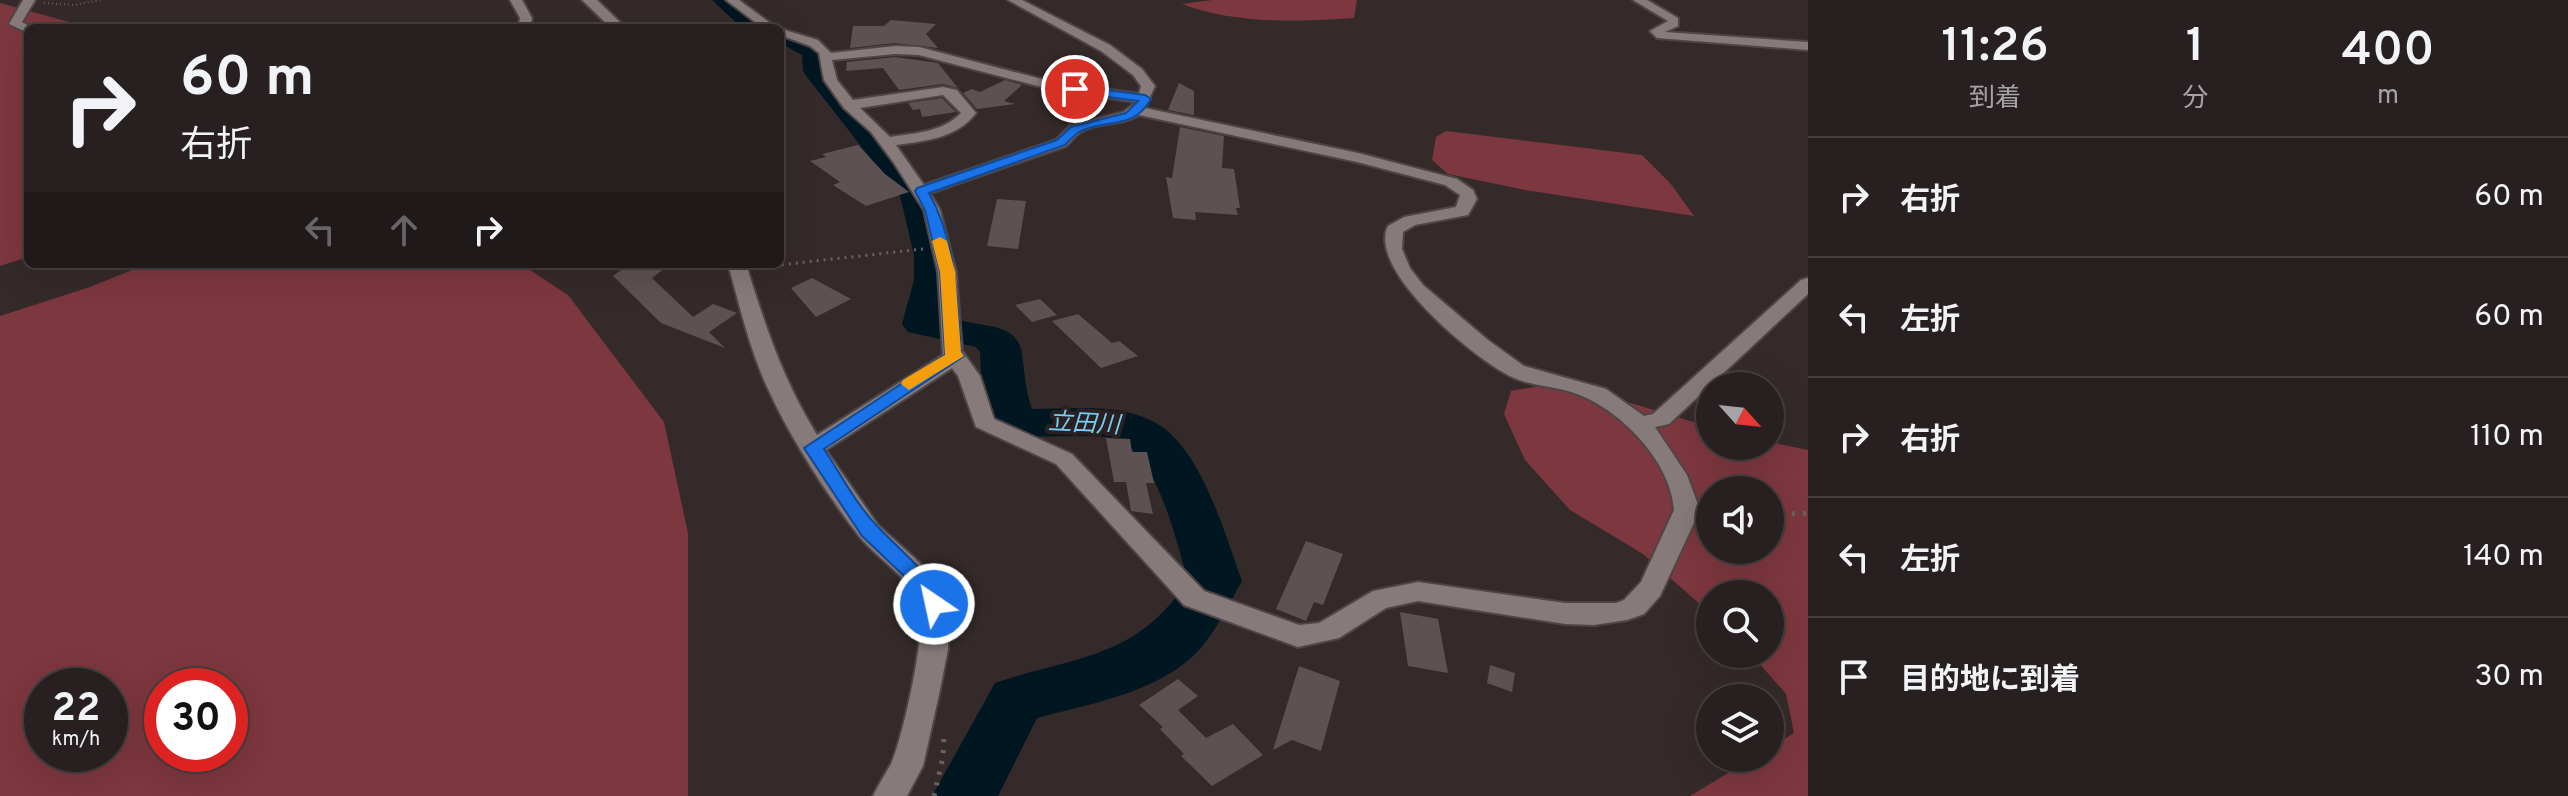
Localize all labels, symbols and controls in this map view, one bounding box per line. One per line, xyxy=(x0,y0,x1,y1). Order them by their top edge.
text: 11:26 xyxy=(1941,18,2049,78)
text: 1 xyxy=(2186,18,2205,78)
text: 400 xyxy=(2341,22,2435,82)
text: 60 m xyxy=(180,45,314,115)
pin xyxy=(1041,55,1109,123)
icon: right xyxy=(48,56,152,160)
icon: arrive xyxy=(1053,67,1097,111)
text: m xyxy=(2377,80,2399,113)
text: 到着 xyxy=(1969,83,2021,116)
text: 分 xyxy=(2182,83,2208,116)
text: 右折 xyxy=(180,124,252,170)
icon: right xyxy=(1832,175,1876,219)
text: 60 m xyxy=(2474,179,2544,216)
text: 右折 xyxy=(1900,183,1960,220)
icon: left xyxy=(298,208,342,252)
icon: ahead xyxy=(382,208,426,252)
icon: right xyxy=(466,208,510,252)
icon: left xyxy=(1832,295,1876,339)
text: 60 m xyxy=(2474,299,2544,336)
text: 左折 xyxy=(1900,303,1960,340)
north arrow xyxy=(1696,372,1784,460)
map controls xyxy=(1696,372,1784,772)
water label: 立田川 xyxy=(1047,408,1124,442)
icon: right xyxy=(1832,415,1876,459)
text: 110 m xyxy=(2470,419,2544,456)
text: 右折 xyxy=(1900,423,1960,460)
button: sound xyxy=(1696,476,1784,564)
icon: left xyxy=(1832,535,1876,579)
text: 140 m xyxy=(2463,539,2544,576)
text: 左折 xyxy=(1900,543,1960,580)
position arrow xyxy=(892,562,976,646)
button: search xyxy=(1696,580,1784,668)
icon: arrive xyxy=(1832,655,1876,699)
text: 30 m xyxy=(2475,659,2544,696)
text: 目的地に到着 xyxy=(1900,663,2080,700)
speed limit sign: 30 xyxy=(144,668,248,772)
button: layers xyxy=(1696,684,1784,772)
text: 22 xyxy=(52,685,100,735)
text: km/h xyxy=(52,727,100,753)

